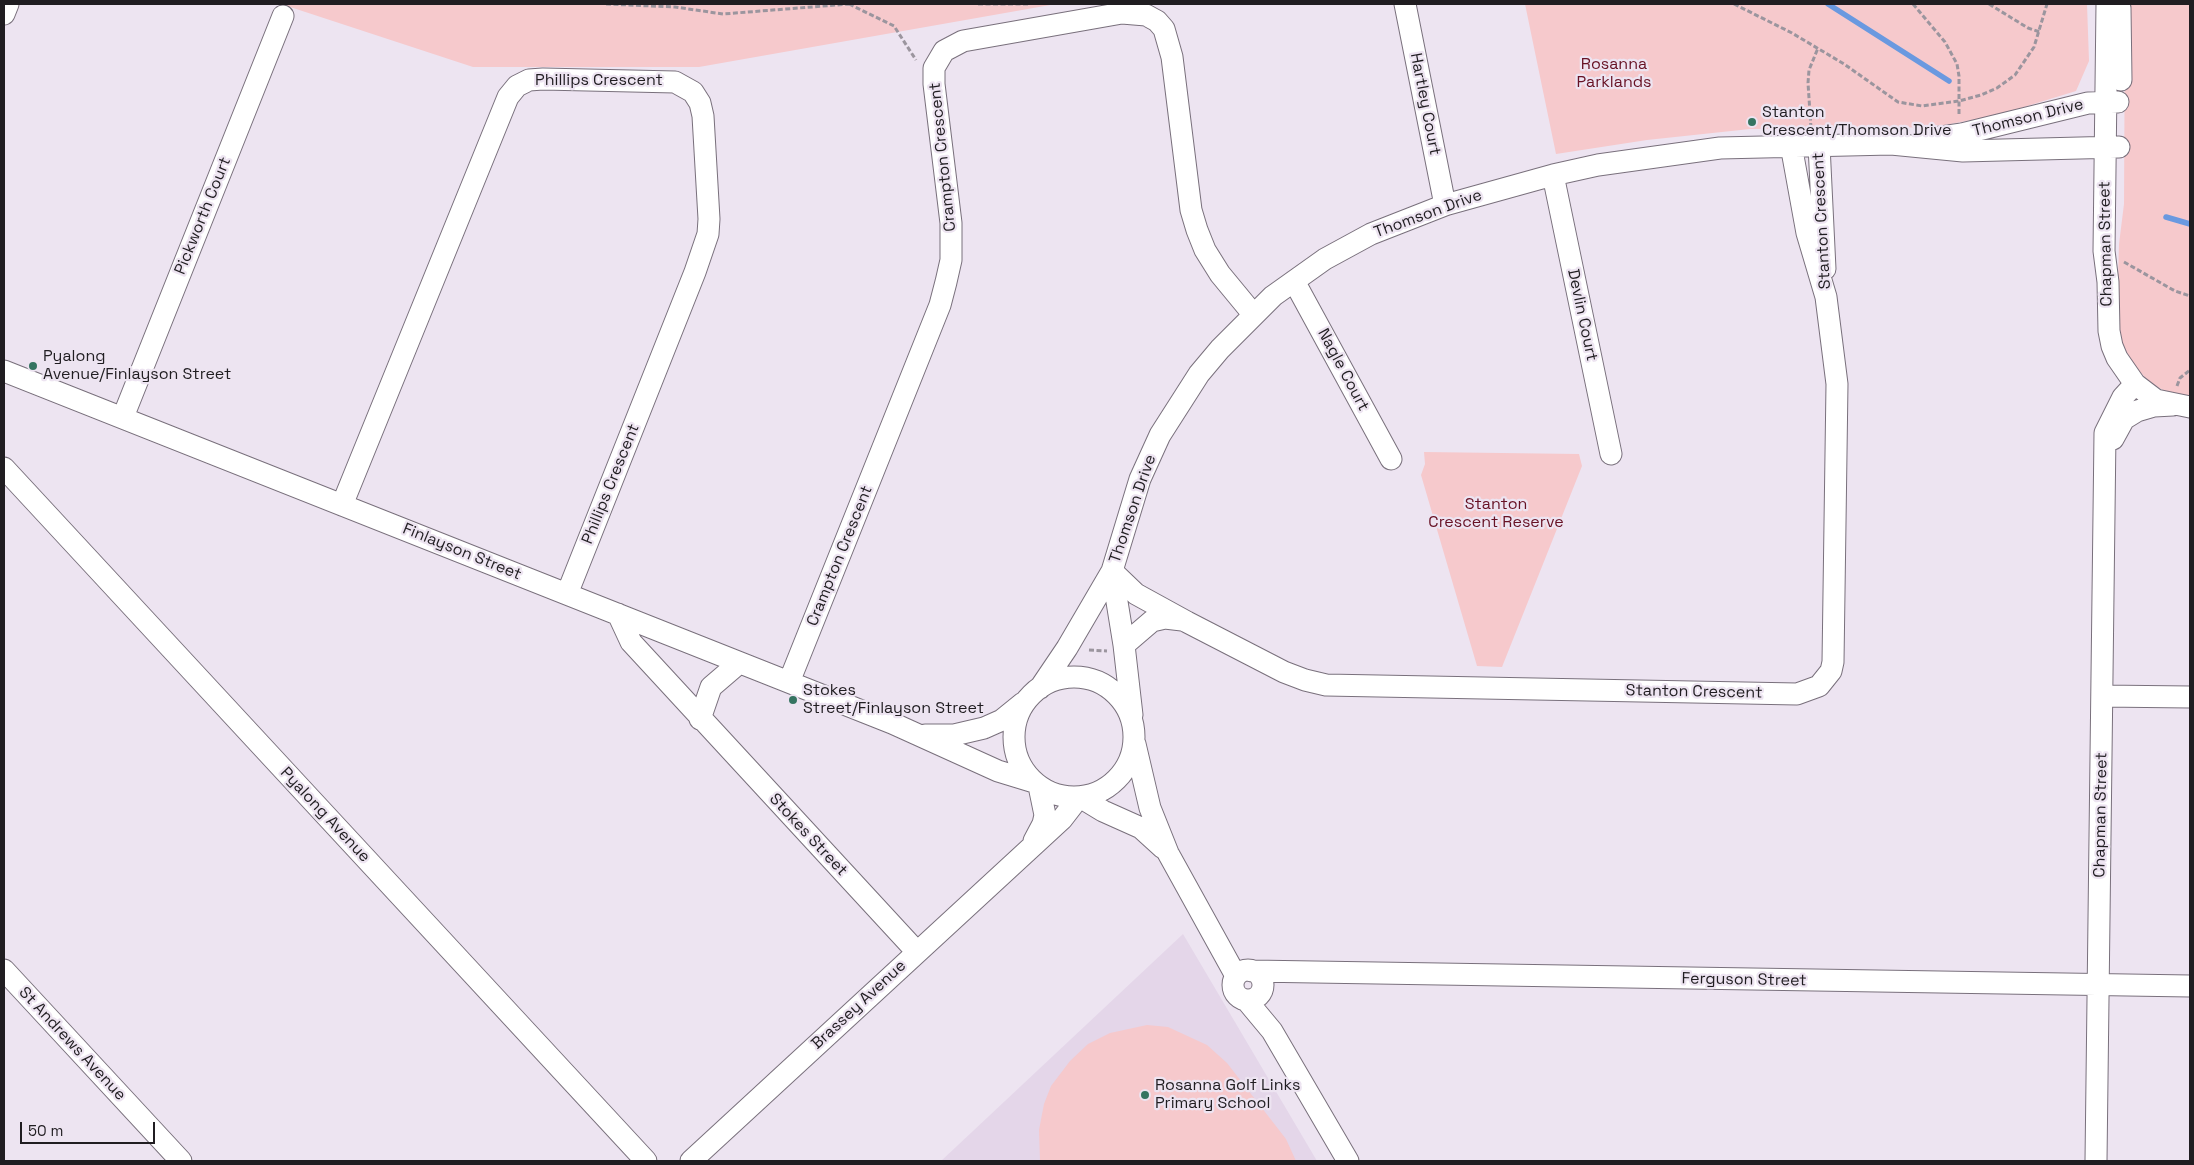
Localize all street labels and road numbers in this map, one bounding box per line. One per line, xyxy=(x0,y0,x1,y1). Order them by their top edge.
street label: Hartley Court xyxy=(1406,51,1444,157)
street label: Phillips Crescent xyxy=(535,71,663,91)
street label: Crampton Crescent xyxy=(926,82,960,232)
street label: Thomson Drive xyxy=(1971,95,2085,141)
street label: Stanton Crescent xyxy=(1809,152,1835,290)
street label: Pickworth Court xyxy=(171,154,235,278)
street label: Chapman Street xyxy=(2095,181,2117,307)
street label: Thomson Drive xyxy=(1371,186,1485,242)
street label: Devlin Court xyxy=(1563,267,1601,363)
street label: Nagle Court xyxy=(1313,325,1373,415)
street label: Phillips Crescent xyxy=(578,421,644,547)
street label: Thomson Drive xyxy=(1105,452,1161,566)
street label: Crampton Crescent xyxy=(803,483,877,629)
street label: Finlayson Street xyxy=(400,519,524,585)
street label: Stanton Crescent xyxy=(1625,681,1763,703)
street label: Chapman Street xyxy=(2090,752,2112,878)
street label: Pyalong Avenue xyxy=(276,763,374,867)
street label: Stokes Street xyxy=(765,790,851,880)
street label: Brassey Avenue xyxy=(808,956,910,1054)
street label: Ferguson Street xyxy=(1681,969,1807,991)
street label: St Andrews Avenue xyxy=(14,983,130,1105)

